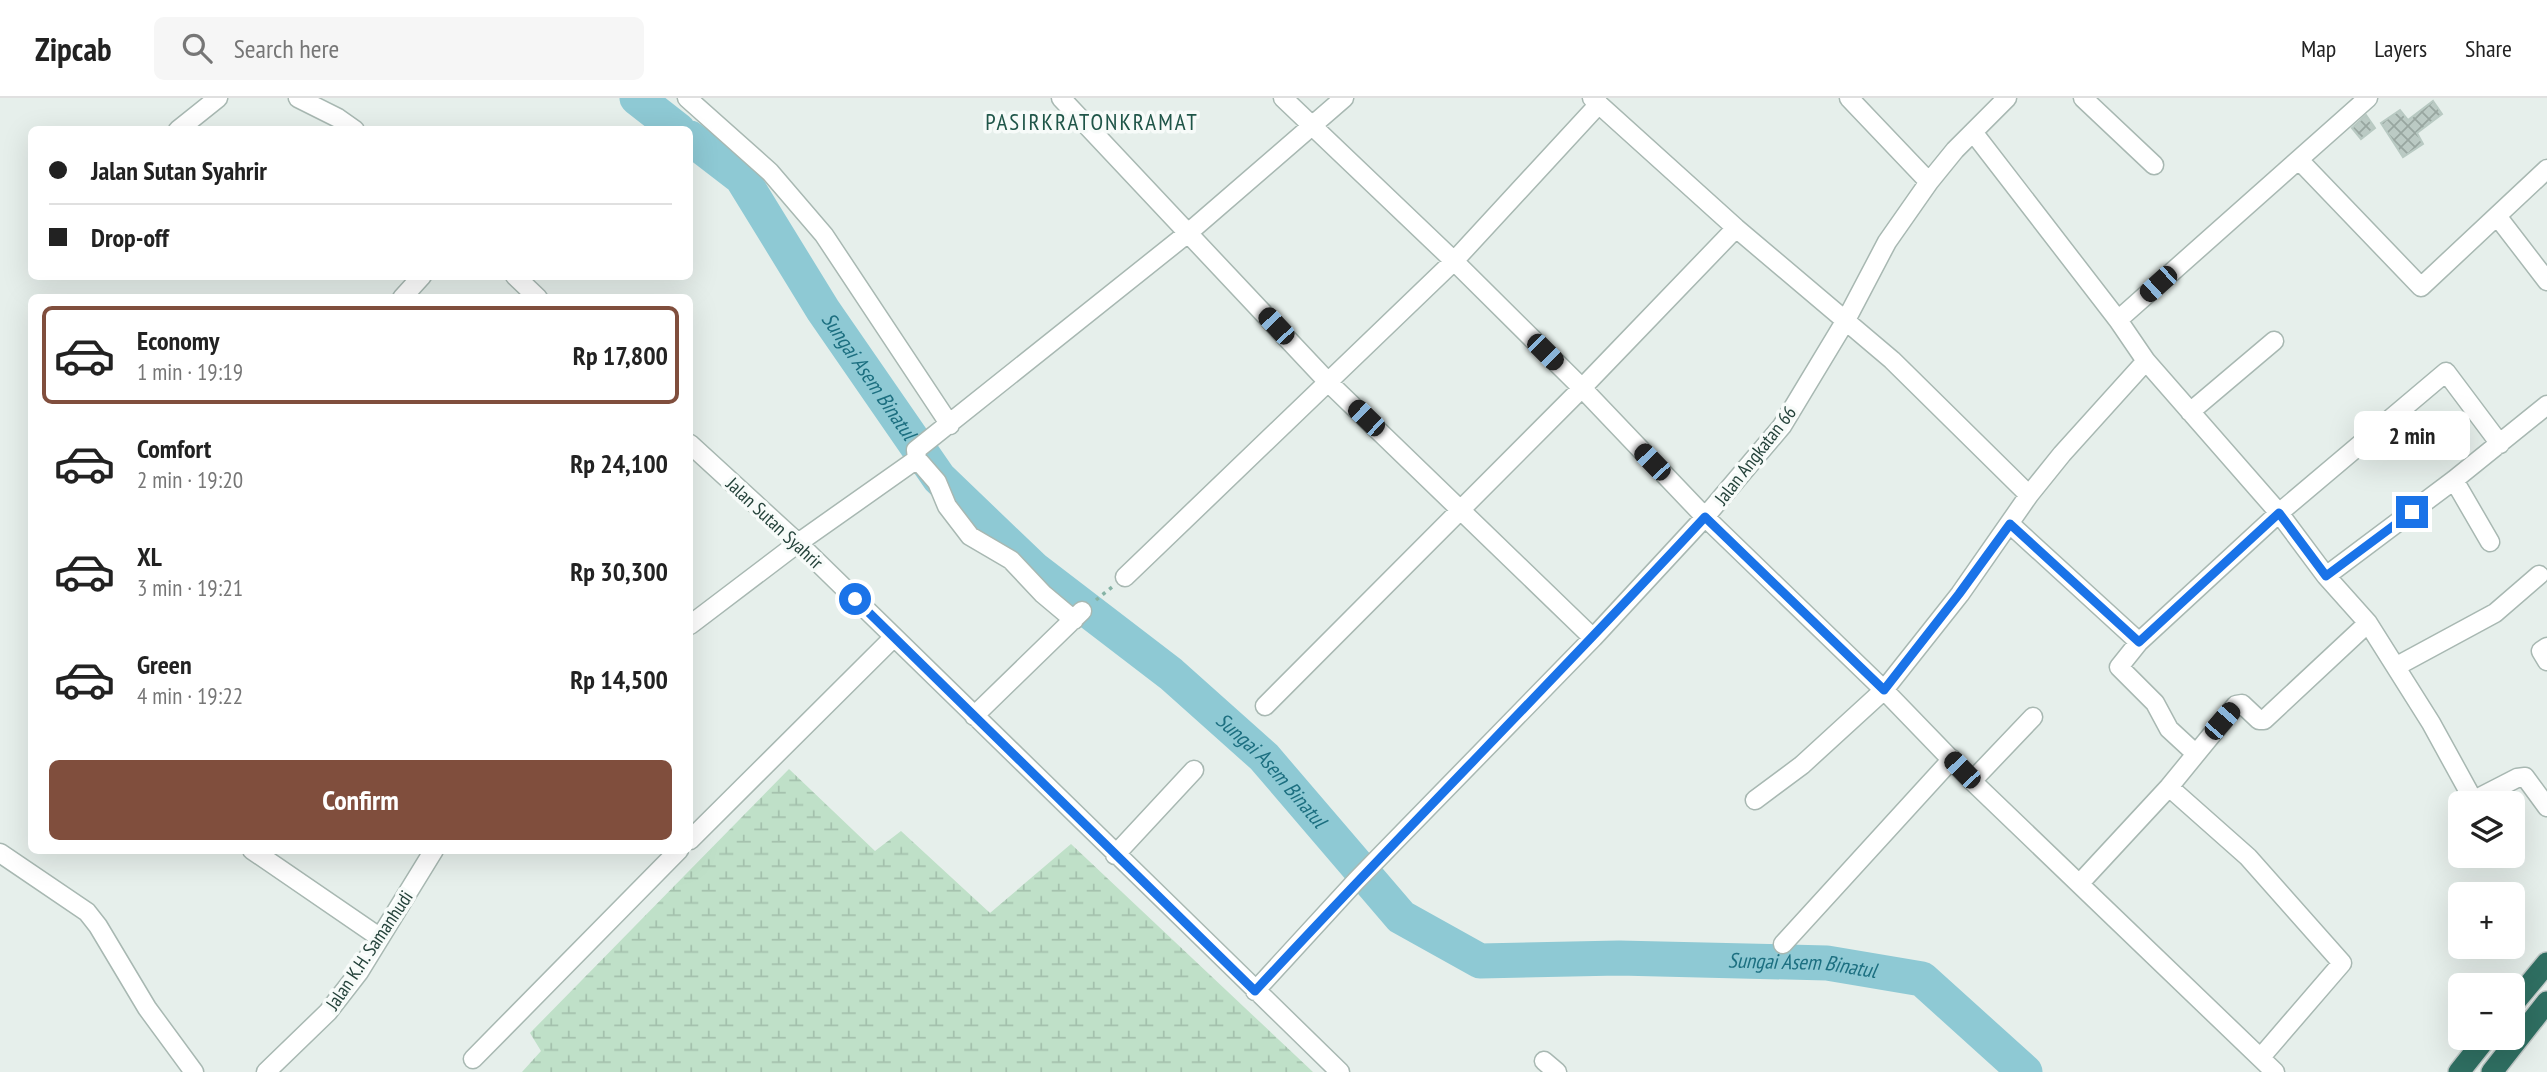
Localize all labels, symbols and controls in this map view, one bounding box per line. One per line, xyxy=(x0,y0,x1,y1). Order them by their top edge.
search box xyxy=(154,17,644,80)
text: Zipcab xyxy=(35,27,112,70)
icon: search xyxy=(178,29,216,67)
text: Search here xyxy=(234,32,339,65)
text: Map xyxy=(2301,33,2336,64)
text: Layers xyxy=(2374,33,2427,64)
text: Share xyxy=(2465,33,2512,64)
district label: PASIRKRATONKRAMAT xyxy=(985,107,1199,136)
text: Jalan Sutan Syahrir xyxy=(91,154,267,187)
text: Drop-off xyxy=(91,221,169,254)
car xyxy=(2136,262,2181,306)
car xyxy=(1254,303,1299,349)
water label: Sungai Asem Binatul xyxy=(816,307,924,447)
icon: car xyxy=(53,324,116,387)
text: Economy xyxy=(137,324,219,357)
car xyxy=(1523,330,1568,374)
text: Rp 17,800 xyxy=(573,339,668,372)
text: 1 min · 19:19 xyxy=(137,357,243,386)
car xyxy=(1344,396,1389,440)
street label: Jalan Angkatan 66 xyxy=(1708,401,1801,510)
callout: 2 min xyxy=(2354,410,2470,460)
text: 2 min xyxy=(2389,421,2435,450)
icon: car xyxy=(53,432,116,495)
text: Comfort xyxy=(137,432,211,465)
car xyxy=(1630,440,1675,484)
text: Rp 24,100 xyxy=(570,447,668,480)
text: 2 min · 19:20 xyxy=(137,465,243,494)
street label: Jalan Sutan Syahrir xyxy=(721,471,829,575)
route end xyxy=(2396,496,2428,528)
icon: car xyxy=(53,540,116,603)
text: XL xyxy=(137,540,162,573)
text: Rp 30,300 xyxy=(570,555,668,588)
text: 3 min · 19:21 xyxy=(137,573,243,602)
route start xyxy=(839,583,871,615)
icon: car xyxy=(53,648,116,711)
text: Green xyxy=(137,648,192,681)
text: Rp 14,500 xyxy=(570,663,668,696)
text: 4 min · 19:22 xyxy=(137,681,243,710)
car xyxy=(2201,698,2244,744)
water label: Sungai Asem Binatul xyxy=(1211,707,1334,835)
car xyxy=(1940,748,1985,792)
button: Confirm xyxy=(49,760,672,840)
map controls xyxy=(2448,791,2525,1050)
button: layers xyxy=(2448,791,2525,868)
button: + xyxy=(2448,882,2525,959)
street label: Jalan K.H. Samanhudi xyxy=(320,886,418,1015)
water label: Sungai Asem Binatul xyxy=(1728,947,1881,984)
button: − xyxy=(2448,973,2525,1050)

